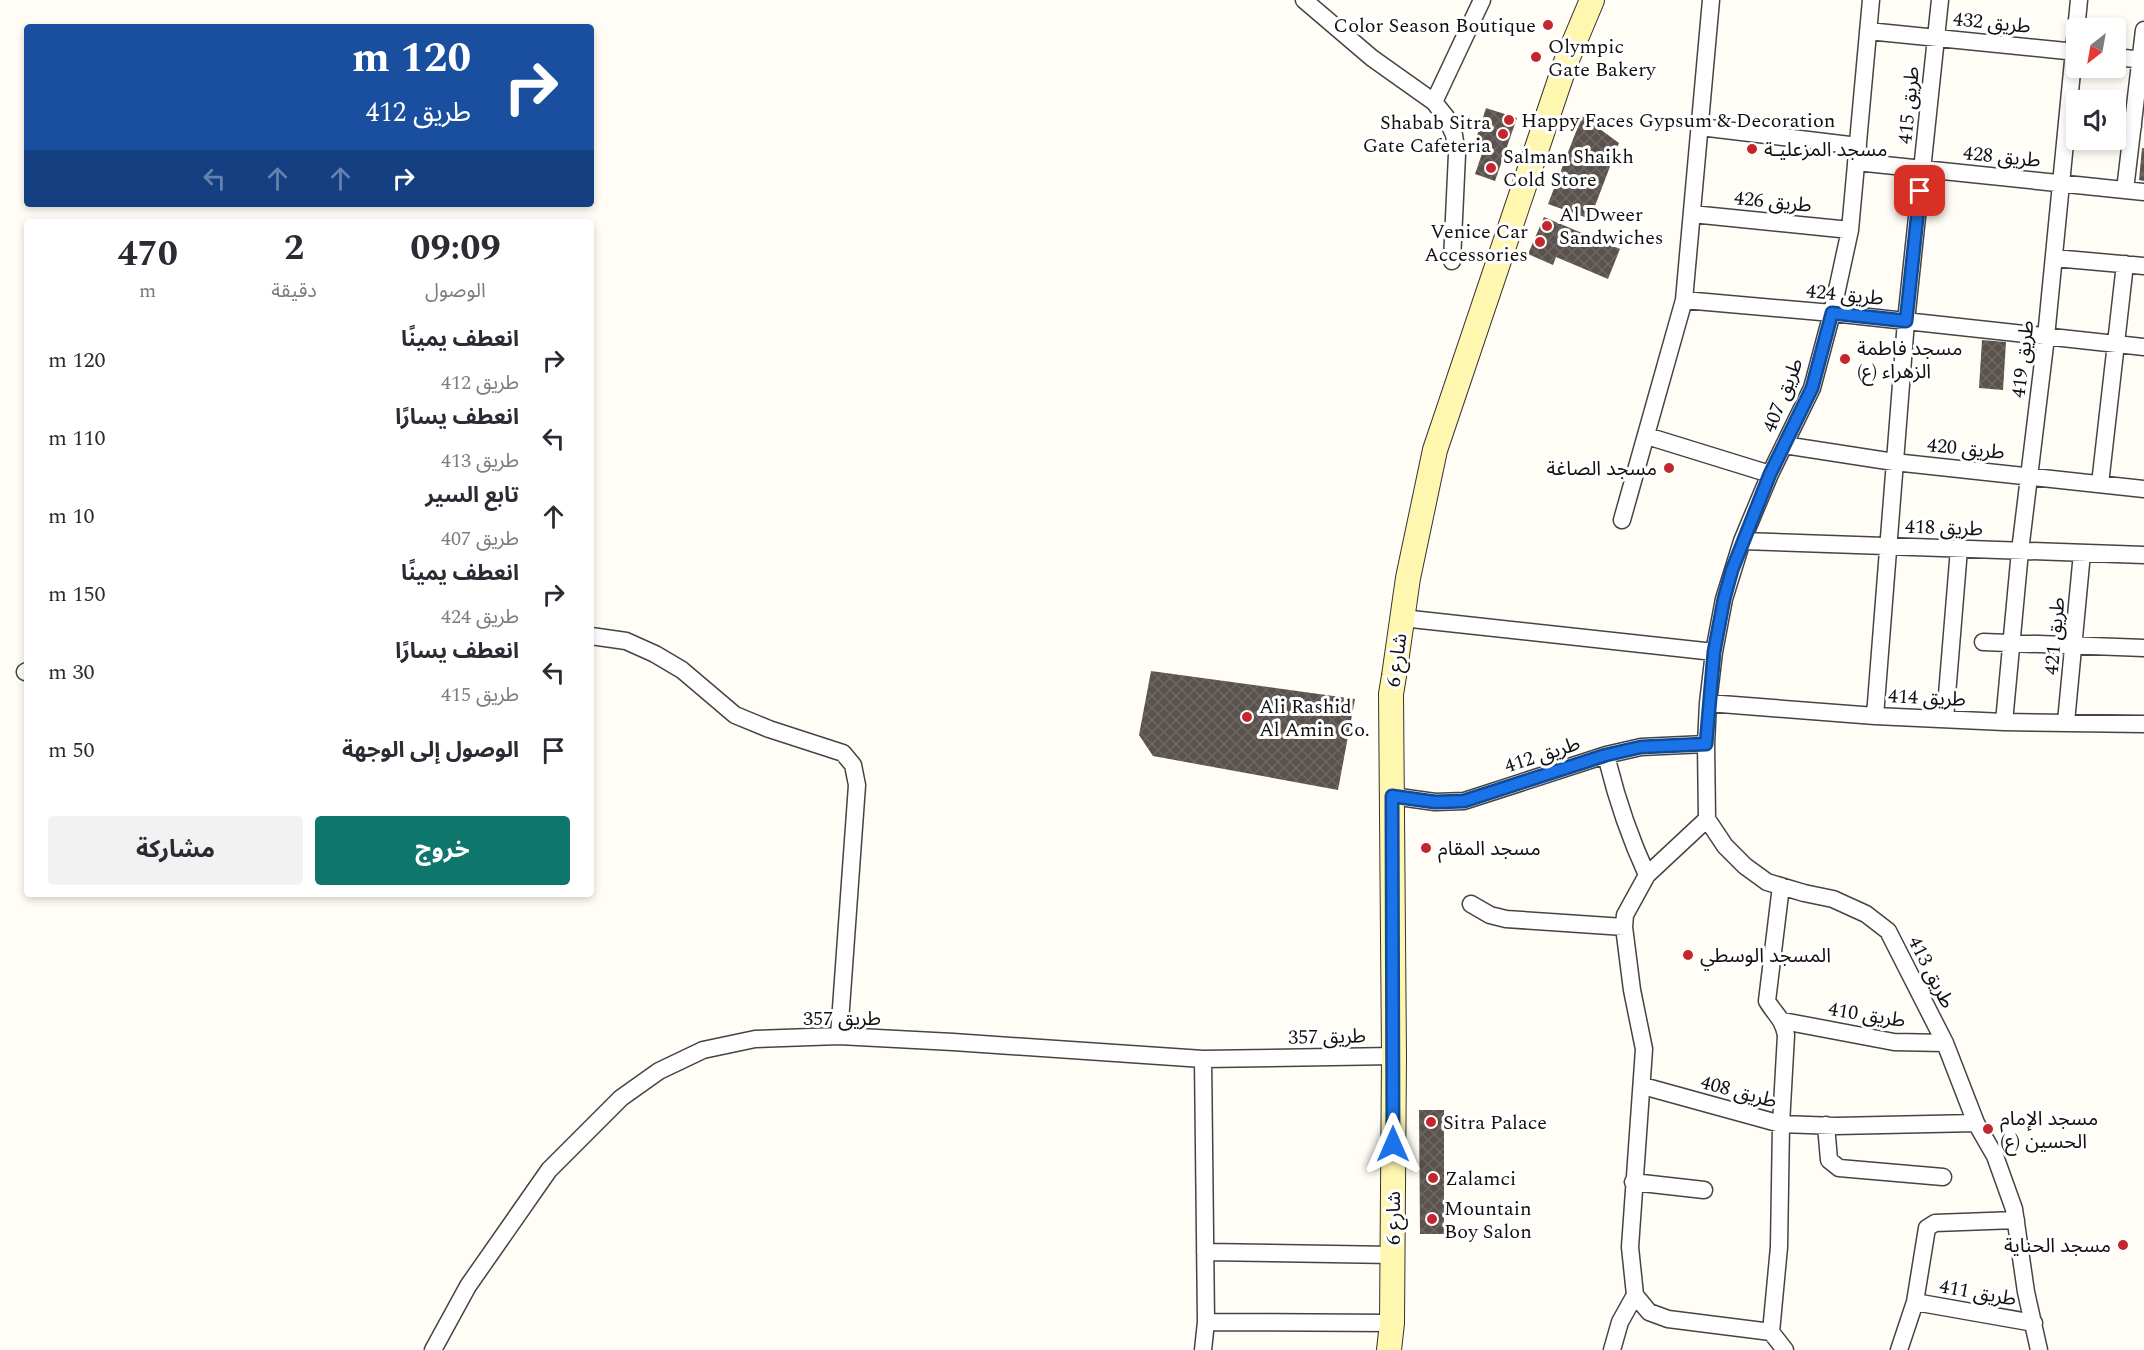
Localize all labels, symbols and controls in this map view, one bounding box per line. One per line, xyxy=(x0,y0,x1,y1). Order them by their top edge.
street label: طريق 432 xyxy=(1952,4,2032,42)
place label: Color Season Boutique xyxy=(1334,11,1536,41)
marker: Color Season Boutique xyxy=(1541,18,1555,32)
north arrow xyxy=(2066,18,2126,78)
map controls xyxy=(2066,18,2126,150)
text: 120 m xyxy=(352,27,471,90)
place label: Olympic Gate Bakery xyxy=(1548,32,1657,85)
icon: right xyxy=(492,48,570,126)
marker: Olympic Gate Bakery xyxy=(1529,50,1543,64)
street label: طريق 415 xyxy=(1890,65,1928,145)
button: sound xyxy=(2066,90,2126,150)
text: طريق 412 xyxy=(366,92,471,134)
place label: Happy Faces Gypsum & Decoration xyxy=(1521,106,1835,136)
place label: Shabab Sitra Gate Cafeteria xyxy=(1363,108,1491,161)
marker: Happy Faces Gypsum & Decoration xyxy=(1502,113,1516,127)
marker: Shabab Sitra Gate Cafeteria xyxy=(1496,127,1510,141)
place label: مسجد المزعليـة xyxy=(1764,135,1887,165)
street label: طريق 428 xyxy=(1962,138,2042,176)
place label: Salman Shaikh Cold Store xyxy=(1503,142,1634,195)
marker: مسجد المزعليـة xyxy=(1745,142,1759,156)
marker: Salman Shaikh Cold Store xyxy=(1484,161,1498,175)
icon: left xyxy=(198,162,231,195)
icon: ahead xyxy=(261,162,294,195)
icon: ahead xyxy=(324,162,357,195)
icon: right xyxy=(387,162,420,195)
pin xyxy=(1894,165,1945,216)
icon: arrive xyxy=(1903,174,1936,207)
street label: طريق 426 xyxy=(1733,183,1813,221)
place label: Al Dweer Sandwiches xyxy=(1559,200,1663,253)
place label: Venice Car Accessories xyxy=(1424,217,1528,270)
marker: Al Dweer Sandwiches xyxy=(1540,219,1554,233)
text: 2 xyxy=(284,221,304,276)
text: 09:09 xyxy=(410,221,501,276)
text: 470 xyxy=(117,227,178,282)
marker: Venice Car Accessories xyxy=(1533,235,1547,249)
text: m xyxy=(139,276,156,306)
text: دقيقة xyxy=(271,276,317,306)
text: الوصول xyxy=(425,276,486,306)
street label: طريق 424 xyxy=(1805,276,1885,314)
street label: طريق 419 xyxy=(2003,319,2043,400)
text: انعطف يمينًا xyxy=(401,323,519,356)
place label: مسجد فاطمة الزهراء (ع) xyxy=(1857,334,1962,387)
text: 120 m xyxy=(48,344,105,377)
icon: right xyxy=(537,344,570,377)
marker: مسجد فاطمة الزهراء (ع) xyxy=(1838,352,1852,366)
street label: طريق 407 xyxy=(1754,354,1811,437)
text: طريق 412 xyxy=(441,368,519,398)
text: انعطف يسارًا xyxy=(395,401,519,434)
text: 110 m xyxy=(48,422,105,455)
icon: left xyxy=(537,422,570,455)
street label: طريق 420 xyxy=(1926,430,2006,468)
text: طريق 413 xyxy=(441,446,519,476)
place label: مسجد الصاغة xyxy=(1547,454,1657,484)
marker: مسجد الصاغة xyxy=(1662,461,1676,475)
text: تابع السير xyxy=(425,479,519,512)
text: 10 m xyxy=(48,500,94,533)
icon: ahead xyxy=(537,500,570,533)
street label: طريق 418 xyxy=(1904,512,1983,544)
text: طريق 407 xyxy=(441,524,519,554)
text: انعطف يمينًا xyxy=(401,557,519,590)
text: 150 m xyxy=(48,578,105,611)
icon: right xyxy=(537,578,570,611)
street label: طريق 421 xyxy=(2037,596,2073,676)
text: طريق 424 xyxy=(441,602,519,632)
street label: شارع 6 xyxy=(1378,631,1416,689)
text: انعطف يسارًا xyxy=(395,635,519,668)
text: 30 m xyxy=(48,656,94,689)
icon: left xyxy=(537,656,570,689)
text: طريق 415 xyxy=(441,680,519,710)
street label: طريق 414 xyxy=(1887,681,1967,715)
place label: Ali Rashid Al Amin Co. xyxy=(1259,692,1370,745)
marker: Ali Rashid Al Amin Co. xyxy=(1240,710,1254,724)
street label: طريق 412 xyxy=(1501,729,1584,781)
text: 50 m xyxy=(48,734,94,767)
text: الوصول إلى الوجهة xyxy=(342,734,519,767)
icon: arrive xyxy=(537,734,570,767)
button: مشاركة xyxy=(48,816,303,885)
button: خروج xyxy=(315,816,570,885)
place label: مسجد المقام xyxy=(1438,834,1541,864)
marker: مسجد المقام xyxy=(1419,841,1433,855)
street label: طريق 413 xyxy=(1900,931,1962,1014)
place label: المسجد الوسطي xyxy=(1700,941,1831,971)
marker: المسجد الوسطي xyxy=(1681,948,1695,962)
street label: طريق 410 xyxy=(1826,994,1908,1036)
street label: طريق 357 xyxy=(803,1004,881,1034)
street label: طريق 357 xyxy=(1288,1021,1366,1053)
street label: طريق 408 xyxy=(1697,1067,1780,1117)
place label: مسجد الإمام الحسين (ع) xyxy=(2000,1104,2098,1157)
place label: Sitra Palace xyxy=(1443,1108,1547,1138)
position arrow xyxy=(1361,1112,1425,1176)
marker: Sitra Palace xyxy=(1424,1115,1438,1129)
marker: مسجد الإمام الحسين (ع) xyxy=(1981,1122,1995,1136)
place label: Zalamci xyxy=(1445,1164,1516,1194)
marker: Zalamci xyxy=(1426,1171,1440,1185)
street label: شارع 6 xyxy=(1379,1191,1409,1245)
place label: Mountain Boy Salon xyxy=(1444,1194,1532,1247)
marker: Mountain Boy Salon xyxy=(1425,1212,1439,1226)
place label: مسجد الحناية xyxy=(2004,1231,2111,1261)
marker: مسجد الحناية xyxy=(2116,1238,2130,1252)
street label: طريق 411 xyxy=(1937,1271,2019,1315)

